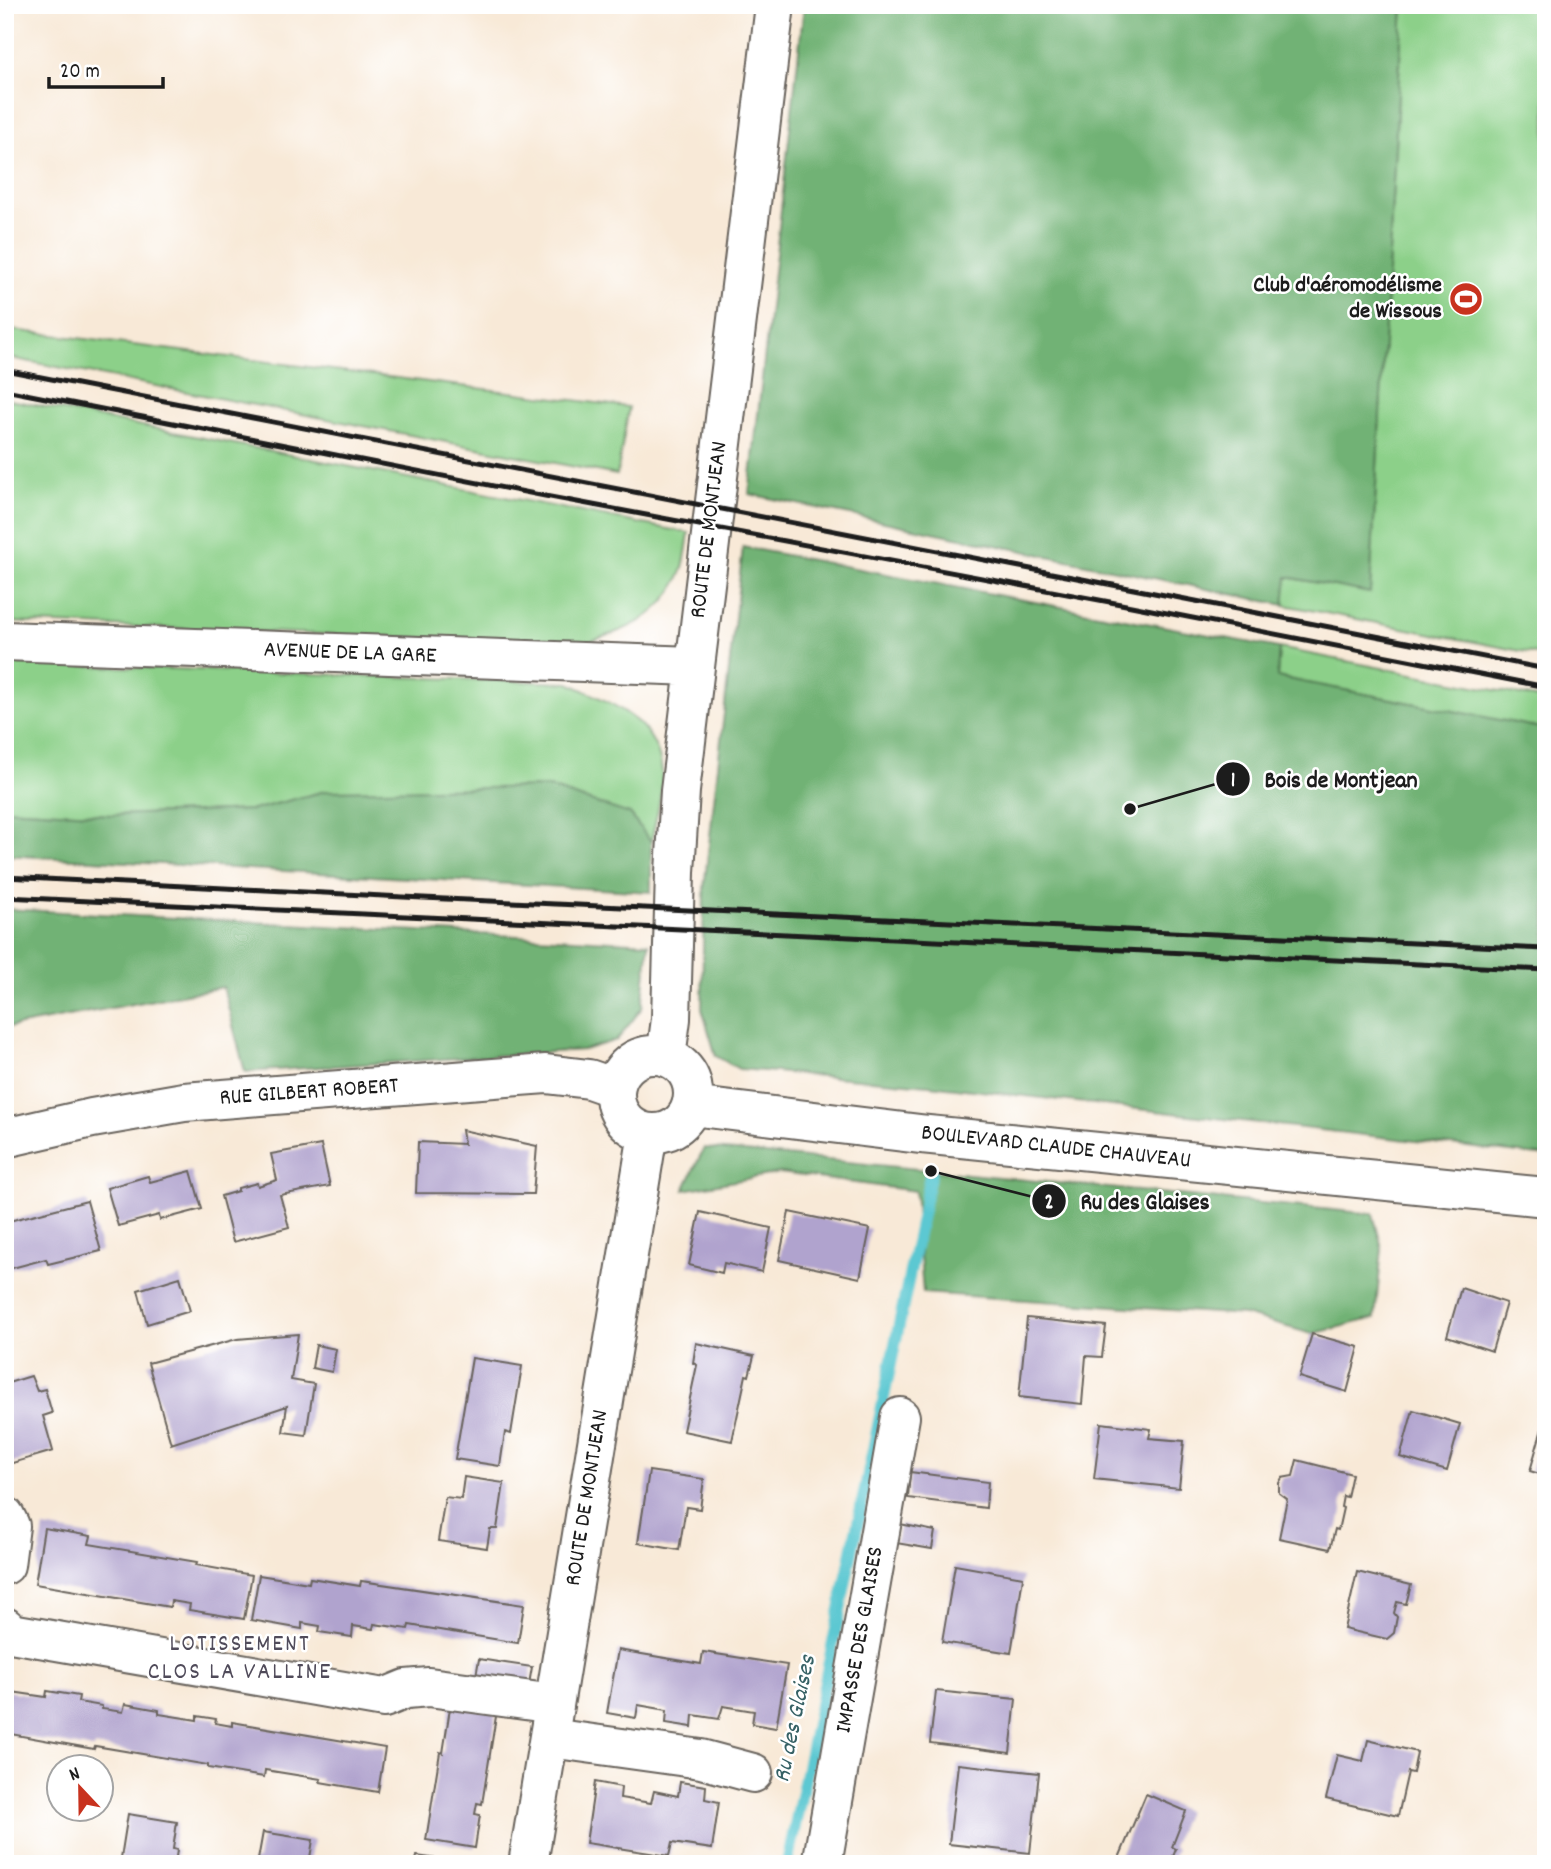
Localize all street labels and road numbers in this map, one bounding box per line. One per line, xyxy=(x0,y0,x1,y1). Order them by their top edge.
street label: ROUTE DE MONTJEAN xyxy=(683,440,737,620)
street label: AVENUE DE LA GARE xyxy=(263,634,437,674)
street label: RUE GILBERT ROBERT xyxy=(218,1070,400,1116)
street label: BOULEVARD CLAUDE CHAUVEAU xyxy=(920,1117,1192,1179)
street label: ROUTE DE MONTJEAN xyxy=(558,1408,618,1588)
street label: IMPASSE DES GLAISES xyxy=(828,1544,894,1736)

